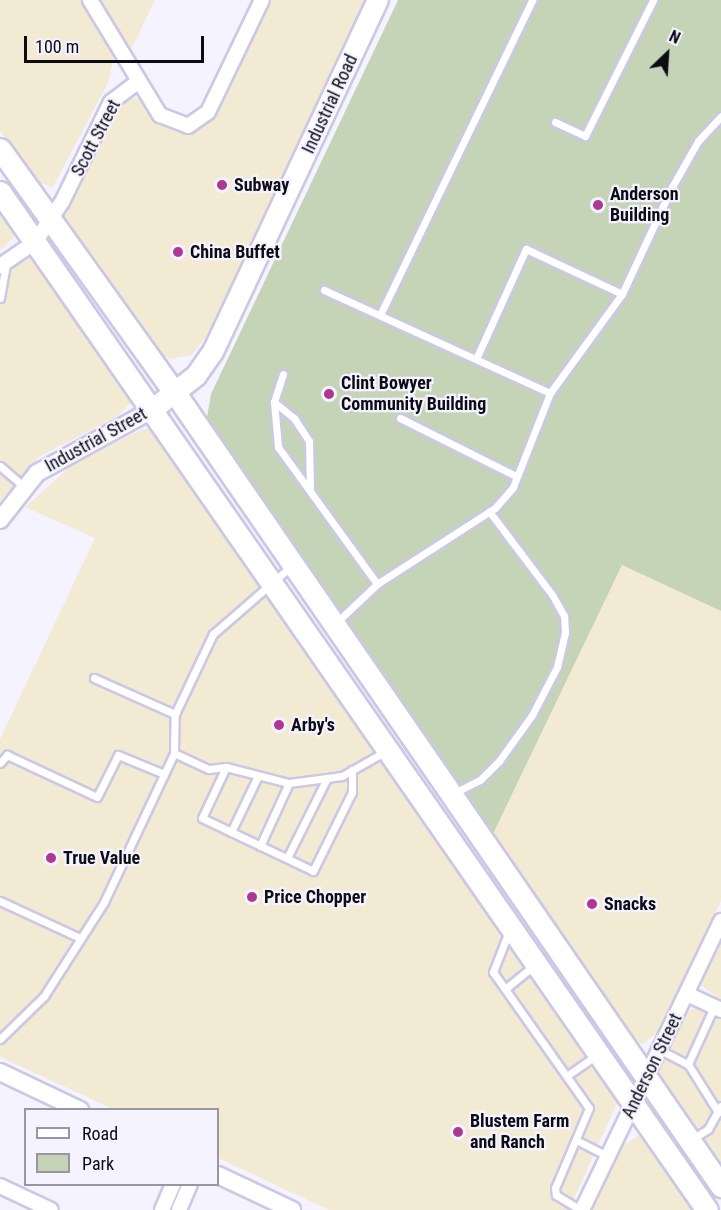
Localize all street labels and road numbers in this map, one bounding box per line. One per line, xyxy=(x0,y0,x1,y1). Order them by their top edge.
street label: Industrial Road xyxy=(298,51,362,157)
street label: Scott Street xyxy=(67,96,125,180)
street label: Industrial Street xyxy=(41,403,151,477)
street label: Anderson Street xyxy=(617,1010,687,1122)

